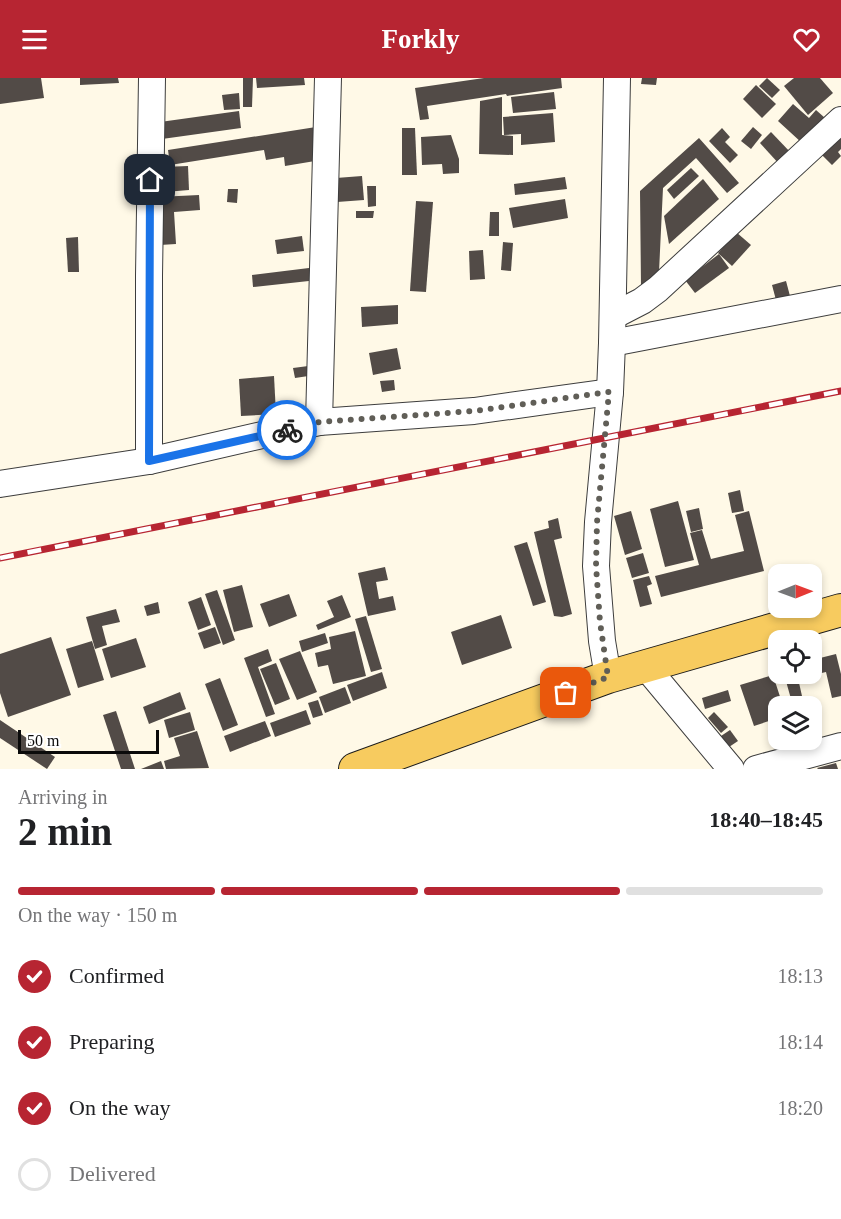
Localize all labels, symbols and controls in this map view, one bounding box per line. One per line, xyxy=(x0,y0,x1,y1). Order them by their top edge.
icon: menu xyxy=(18,23,51,56)
icon: heart xyxy=(790,23,823,56)
text: Forkly xyxy=(382,24,460,54)
pin xyxy=(124,154,175,205)
icon: home xyxy=(133,163,166,196)
courier xyxy=(257,400,317,460)
icon: bike xyxy=(271,414,304,447)
north arrow xyxy=(768,564,822,618)
map controls xyxy=(768,564,822,750)
button: locate xyxy=(768,630,822,684)
pin xyxy=(540,667,591,718)
icon: bag xyxy=(549,676,582,709)
button: layers xyxy=(768,696,822,750)
scale bar xyxy=(18,727,159,754)
text: 50 m xyxy=(27,732,59,749)
text: Arriving in xyxy=(18,786,107,808)
text: 18:40–18:45 xyxy=(709,807,823,832)
text: 2 min xyxy=(18,810,112,853)
text: On the way · 150 m xyxy=(18,904,177,926)
icon: check xyxy=(18,960,51,993)
text: Confirmed xyxy=(69,963,164,988)
text: 18:13 xyxy=(777,965,823,987)
icon: check xyxy=(18,1026,51,1059)
text: Preparing xyxy=(69,1029,155,1054)
text: 18:14 xyxy=(777,1031,823,1053)
icon: check xyxy=(18,1092,51,1125)
text: On the way xyxy=(69,1095,170,1120)
text: 18:20 xyxy=(777,1097,823,1119)
text: Delivered xyxy=(69,1161,156,1186)

